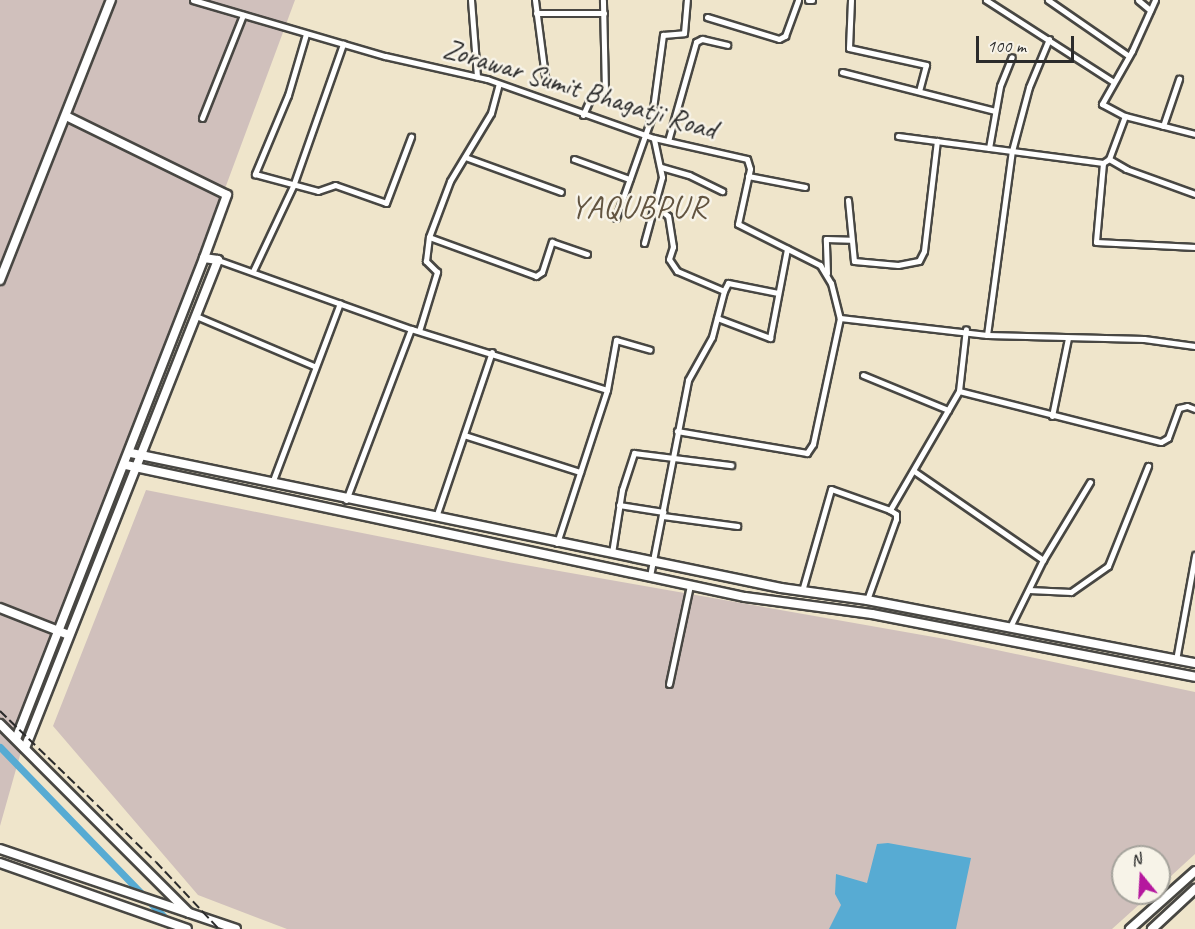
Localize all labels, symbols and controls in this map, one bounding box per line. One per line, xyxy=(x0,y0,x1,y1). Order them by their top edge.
scale bar xyxy=(979,24,1076,62)
street label: Zorawar Sumit Bhagatji Road xyxy=(440,32,720,146)
text: 100 m xyxy=(987,35,1026,57)
district label: YAQUBPUR xyxy=(571,188,707,226)
north arrow xyxy=(1111,845,1171,905)
text: N xyxy=(1128,849,1144,871)

